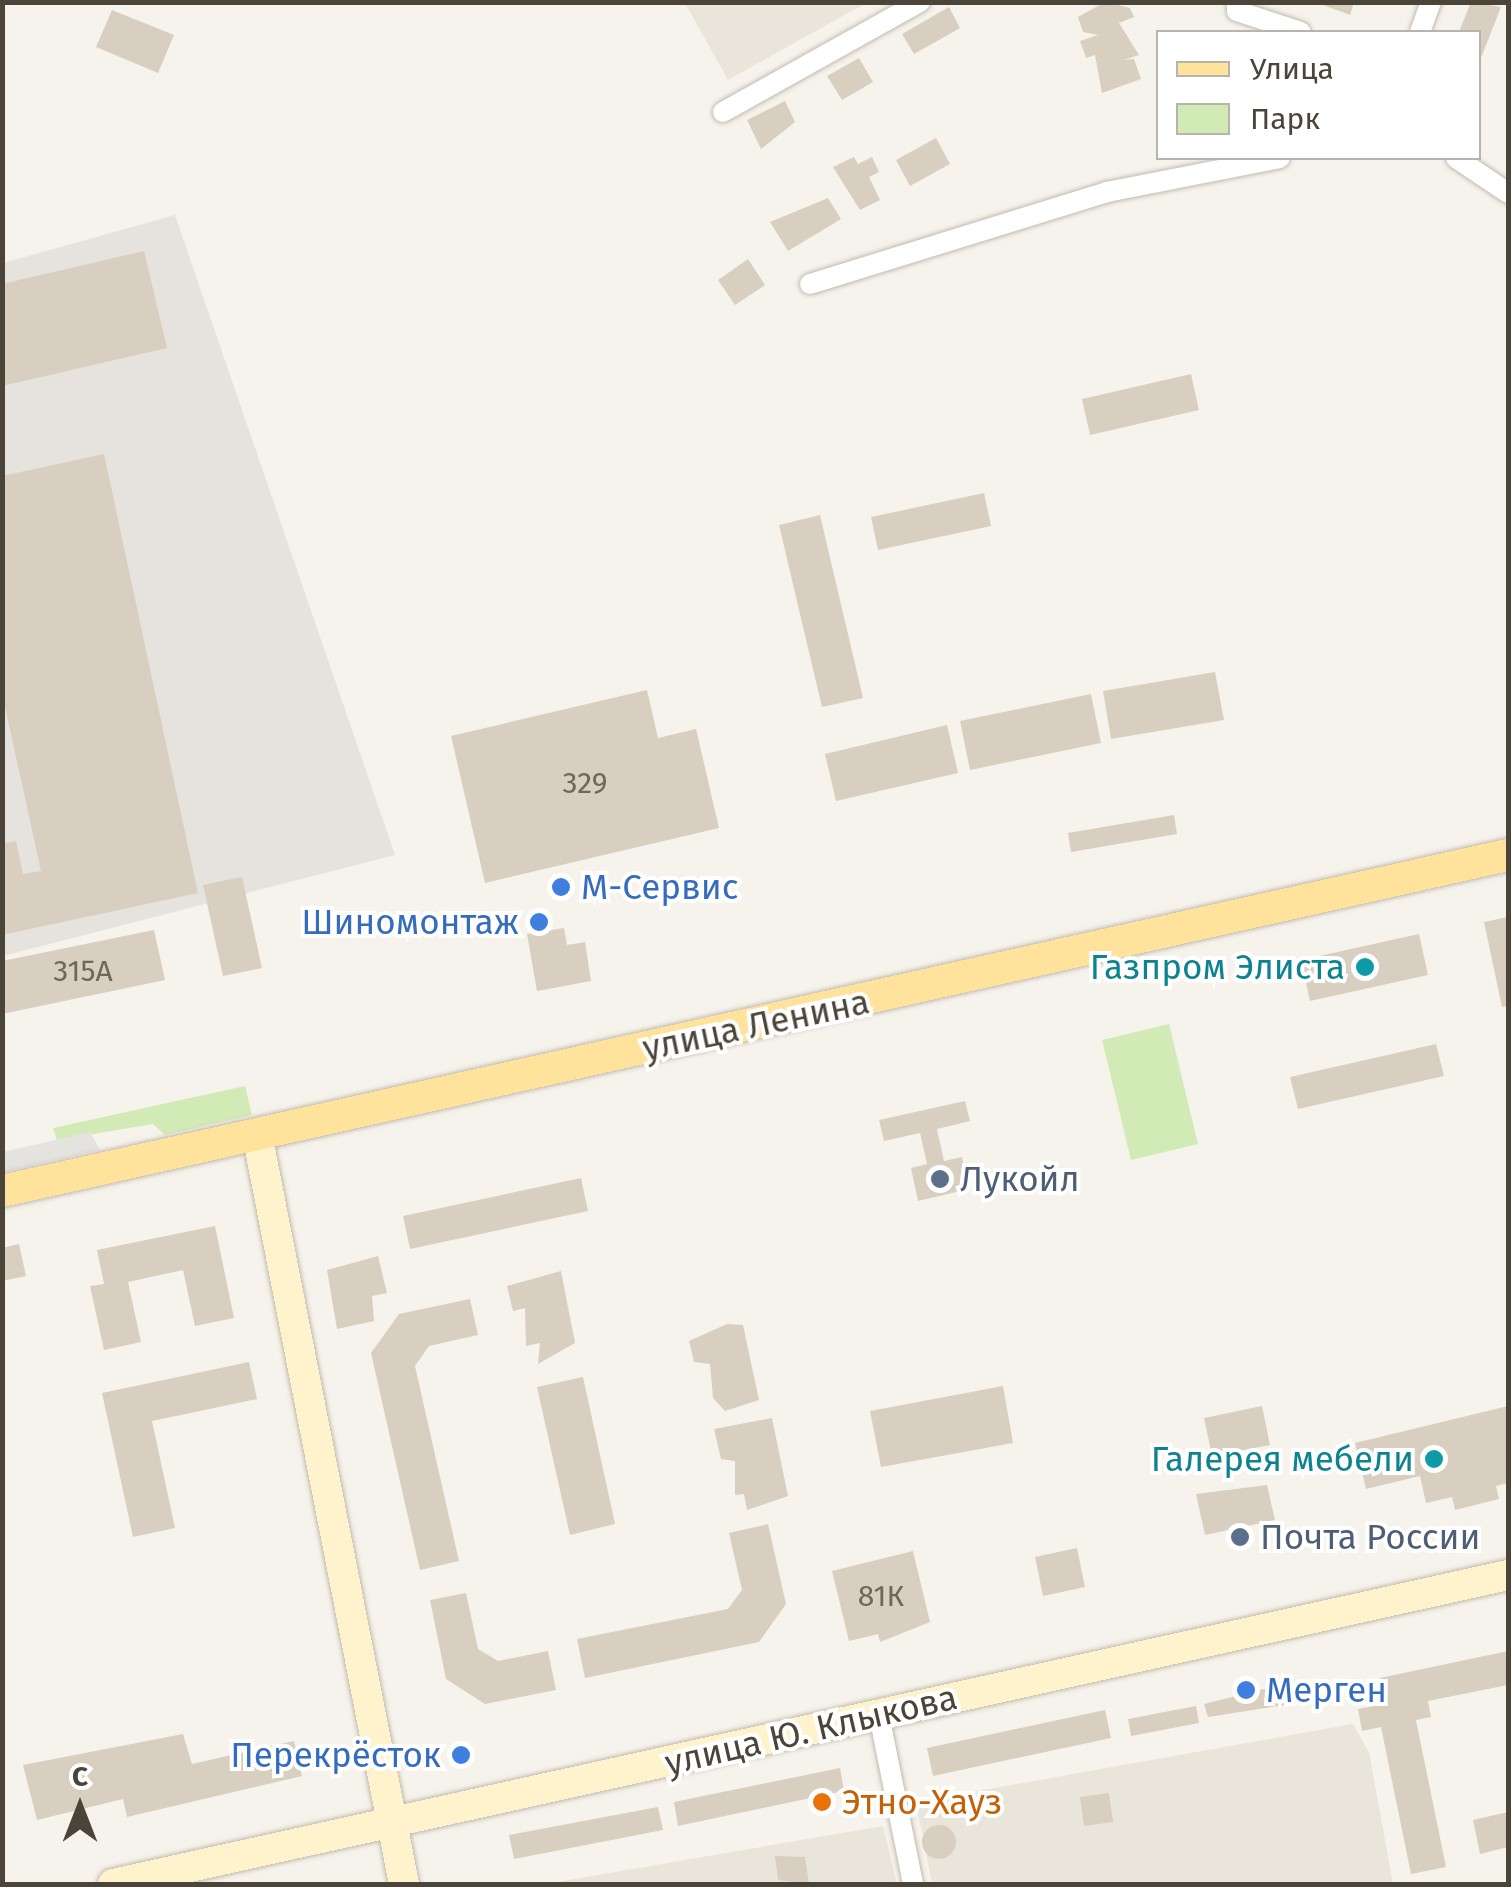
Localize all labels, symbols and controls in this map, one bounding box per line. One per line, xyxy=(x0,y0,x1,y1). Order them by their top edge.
legend xyxy=(1156,30,1481,160)
text: Улица xyxy=(1250,51,1334,87)
text: Парк xyxy=(1250,101,1320,137)
house number: 329 xyxy=(563,765,607,801)
place label: М-Сервис xyxy=(581,866,739,908)
marker: М-Сервис xyxy=(550,876,572,898)
place label: Шиномонтаж xyxy=(301,901,519,943)
marker: Шиномонтаж xyxy=(528,911,550,933)
place label: Газпром Элиста xyxy=(1090,946,1345,988)
house number: 315А xyxy=(53,953,113,989)
marker: Газпром Элиста xyxy=(1354,956,1376,978)
street label: улица Ленина xyxy=(639,980,873,1070)
place label: Лукойл xyxy=(960,1158,1080,1200)
marker: Лукойл xyxy=(929,1168,951,1190)
place label: Галерея мебели xyxy=(1151,1438,1414,1480)
marker: Галерея мебели xyxy=(1423,1448,1445,1470)
place label: Почта России xyxy=(1260,1516,1481,1558)
marker: Почта России xyxy=(1229,1526,1251,1548)
house number: 81К xyxy=(858,1578,904,1614)
place label: Мерген xyxy=(1266,1669,1387,1711)
street label: улица Ю. Клыкова xyxy=(661,1676,961,1784)
marker: Мерген xyxy=(1235,1679,1257,1701)
place label: Перекрёсток xyxy=(230,1734,441,1776)
marker: Перекрёсток xyxy=(450,1744,472,1766)
north arrow xyxy=(30,1757,130,1857)
text: С xyxy=(72,1760,88,1793)
place label: Этно-Хауз xyxy=(842,1781,1002,1823)
marker: Этно-Хауз xyxy=(811,1791,833,1813)

